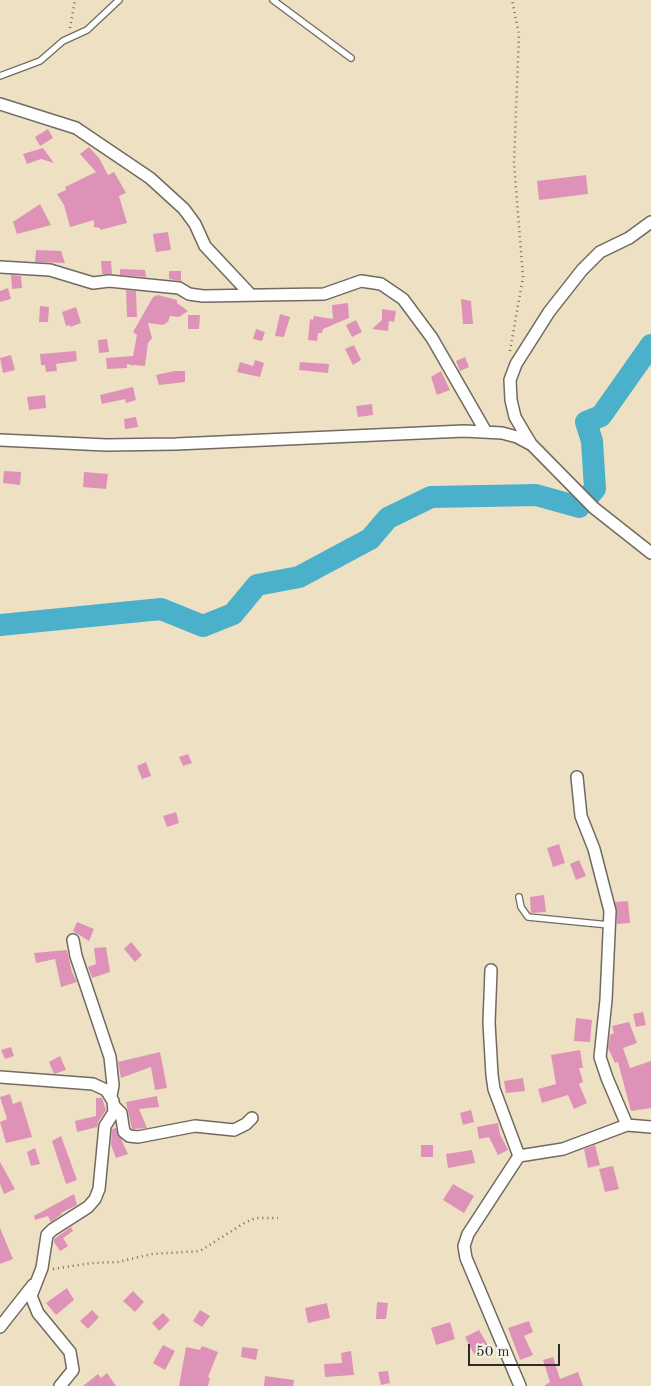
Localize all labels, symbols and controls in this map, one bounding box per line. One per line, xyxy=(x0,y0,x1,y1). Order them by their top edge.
scale bar xyxy=(471,1334,564,1366)
text: 50 m xyxy=(476,1345,510,1360)

